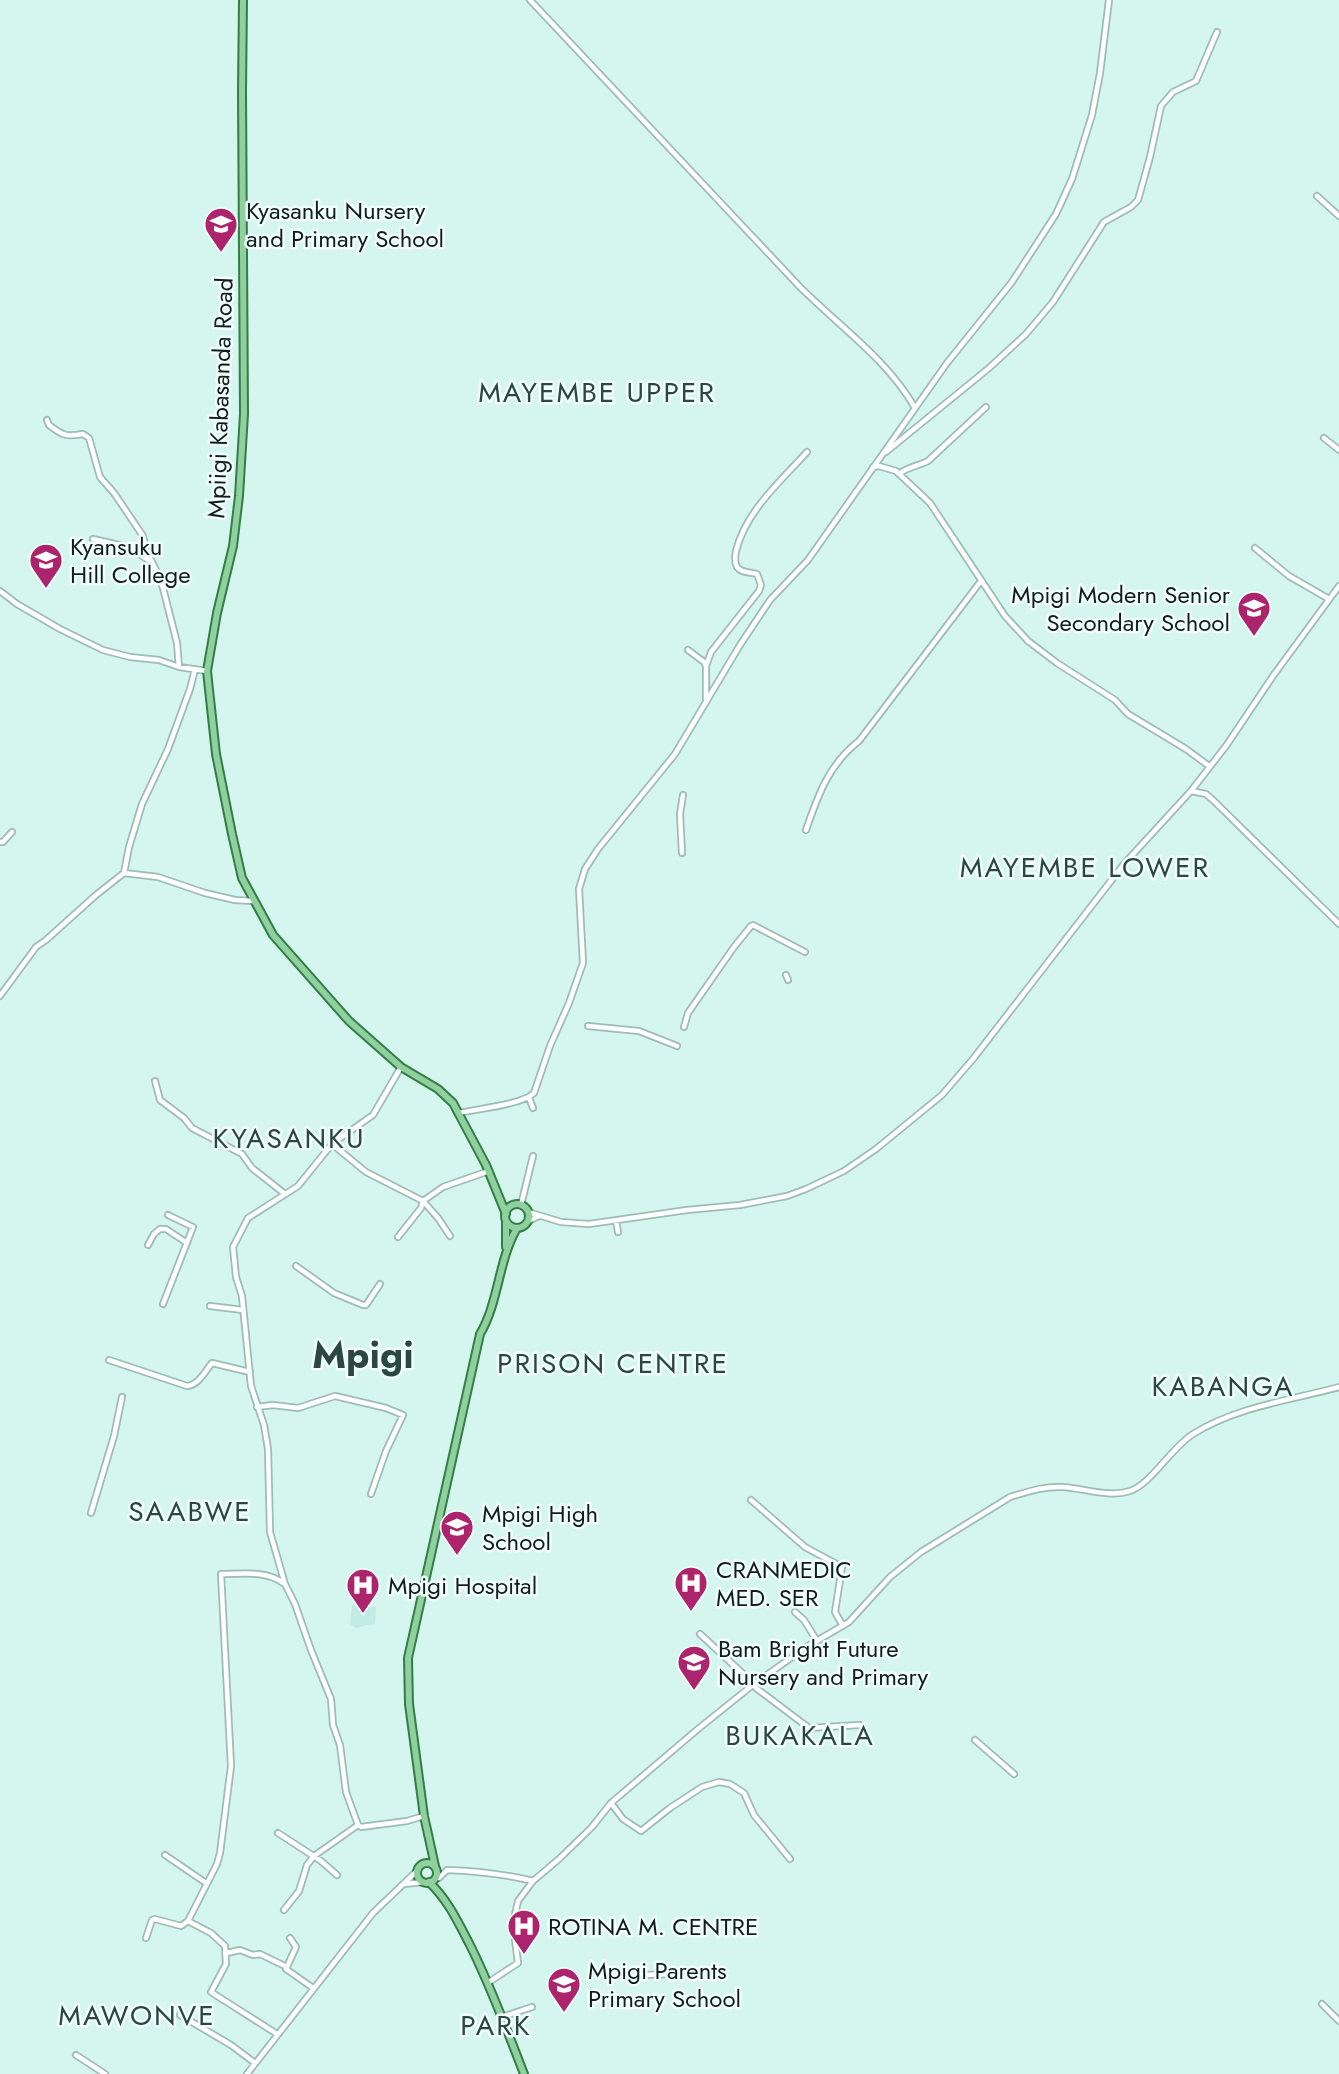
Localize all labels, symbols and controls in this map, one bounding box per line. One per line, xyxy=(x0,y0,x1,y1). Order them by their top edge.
place label: Kyasanku Nursery and Primary School xyxy=(246,193,444,256)
school or university icon: Kyasanku Nursery and Primary School xyxy=(202,205,240,254)
street label: Mpiigi Kabasanda Road xyxy=(198,277,242,519)
district label: MAYEMBE UPPER xyxy=(478,372,716,413)
place label: Kyansuku Hill College xyxy=(70,529,191,592)
school or university icon: Kyansuku Hill College xyxy=(27,541,65,590)
place label: Mpigi Modern Senior Secondary School xyxy=(1011,577,1231,640)
school or university icon: Mpigi Modern Senior Secondary School xyxy=(1235,589,1273,638)
district label: MAYEMBE LOWER xyxy=(960,847,1210,888)
district label: KYASANKU xyxy=(213,1118,365,1159)
district label: Mpigi xyxy=(312,1327,414,1382)
district label: PRISON CENTRE xyxy=(497,1343,729,1384)
district label: KABANGA xyxy=(1151,1366,1295,1407)
district label: SAABWE xyxy=(128,1491,252,1532)
place label: Mpigi High School xyxy=(482,1496,598,1559)
school or university icon: Mpigi High School xyxy=(438,1508,476,1557)
place label: CRANMEDIC MED. SER xyxy=(716,1552,852,1615)
hospital icon: CRANMEDIC MED. SER xyxy=(672,1564,710,1613)
hospital icon: Mpigi Hospital xyxy=(344,1566,382,1615)
place label: Mpigi Hospital xyxy=(388,1568,537,1603)
place label: Bam Bright Future Nursery and Primary xyxy=(718,1631,929,1694)
school or university icon: Bam Bright Future Nursery and Primary xyxy=(675,1643,713,1692)
district label: BUKAKALA xyxy=(725,1715,875,1756)
hospital icon: ROTINA M. CENTRE xyxy=(505,1907,543,1956)
place label: ROTINA M. CENTRE xyxy=(548,1909,758,1944)
place label: Mpigi Parents Primary School xyxy=(588,1953,741,2016)
school or university icon: Mpigi Parents Primary School xyxy=(545,1965,583,2014)
district label: MAWONVE xyxy=(58,1995,216,2036)
district label: PARK xyxy=(460,2005,532,2046)

